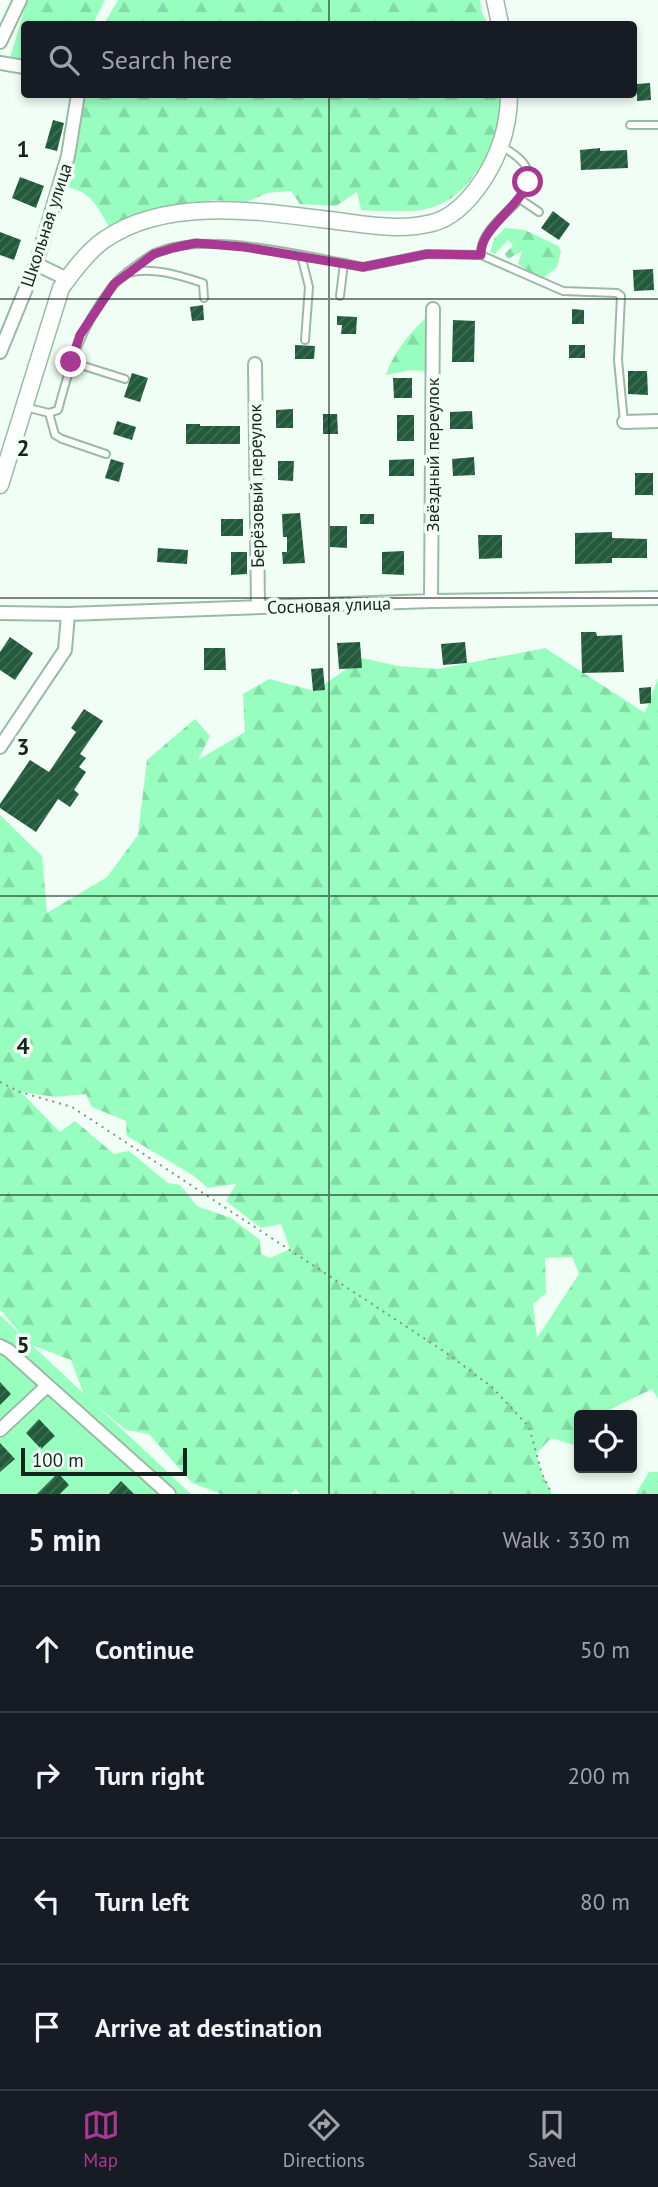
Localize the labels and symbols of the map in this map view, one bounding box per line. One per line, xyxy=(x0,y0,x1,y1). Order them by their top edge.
text: 1 xyxy=(16,134,30,163)
street label: Школьная улица xyxy=(15,160,77,290)
route start xyxy=(512,166,543,197)
route end xyxy=(55,346,86,377)
street label: Звёздный переулок xyxy=(421,377,444,532)
street label: Берёзовый переулок xyxy=(243,404,269,568)
text: 2 xyxy=(16,433,30,462)
street label: Сосновая улица xyxy=(267,591,391,619)
text: 3 xyxy=(16,732,30,761)
text: 4 xyxy=(16,1031,30,1060)
text: 5 xyxy=(16,1330,30,1359)
scale bar xyxy=(21,1445,187,1477)

